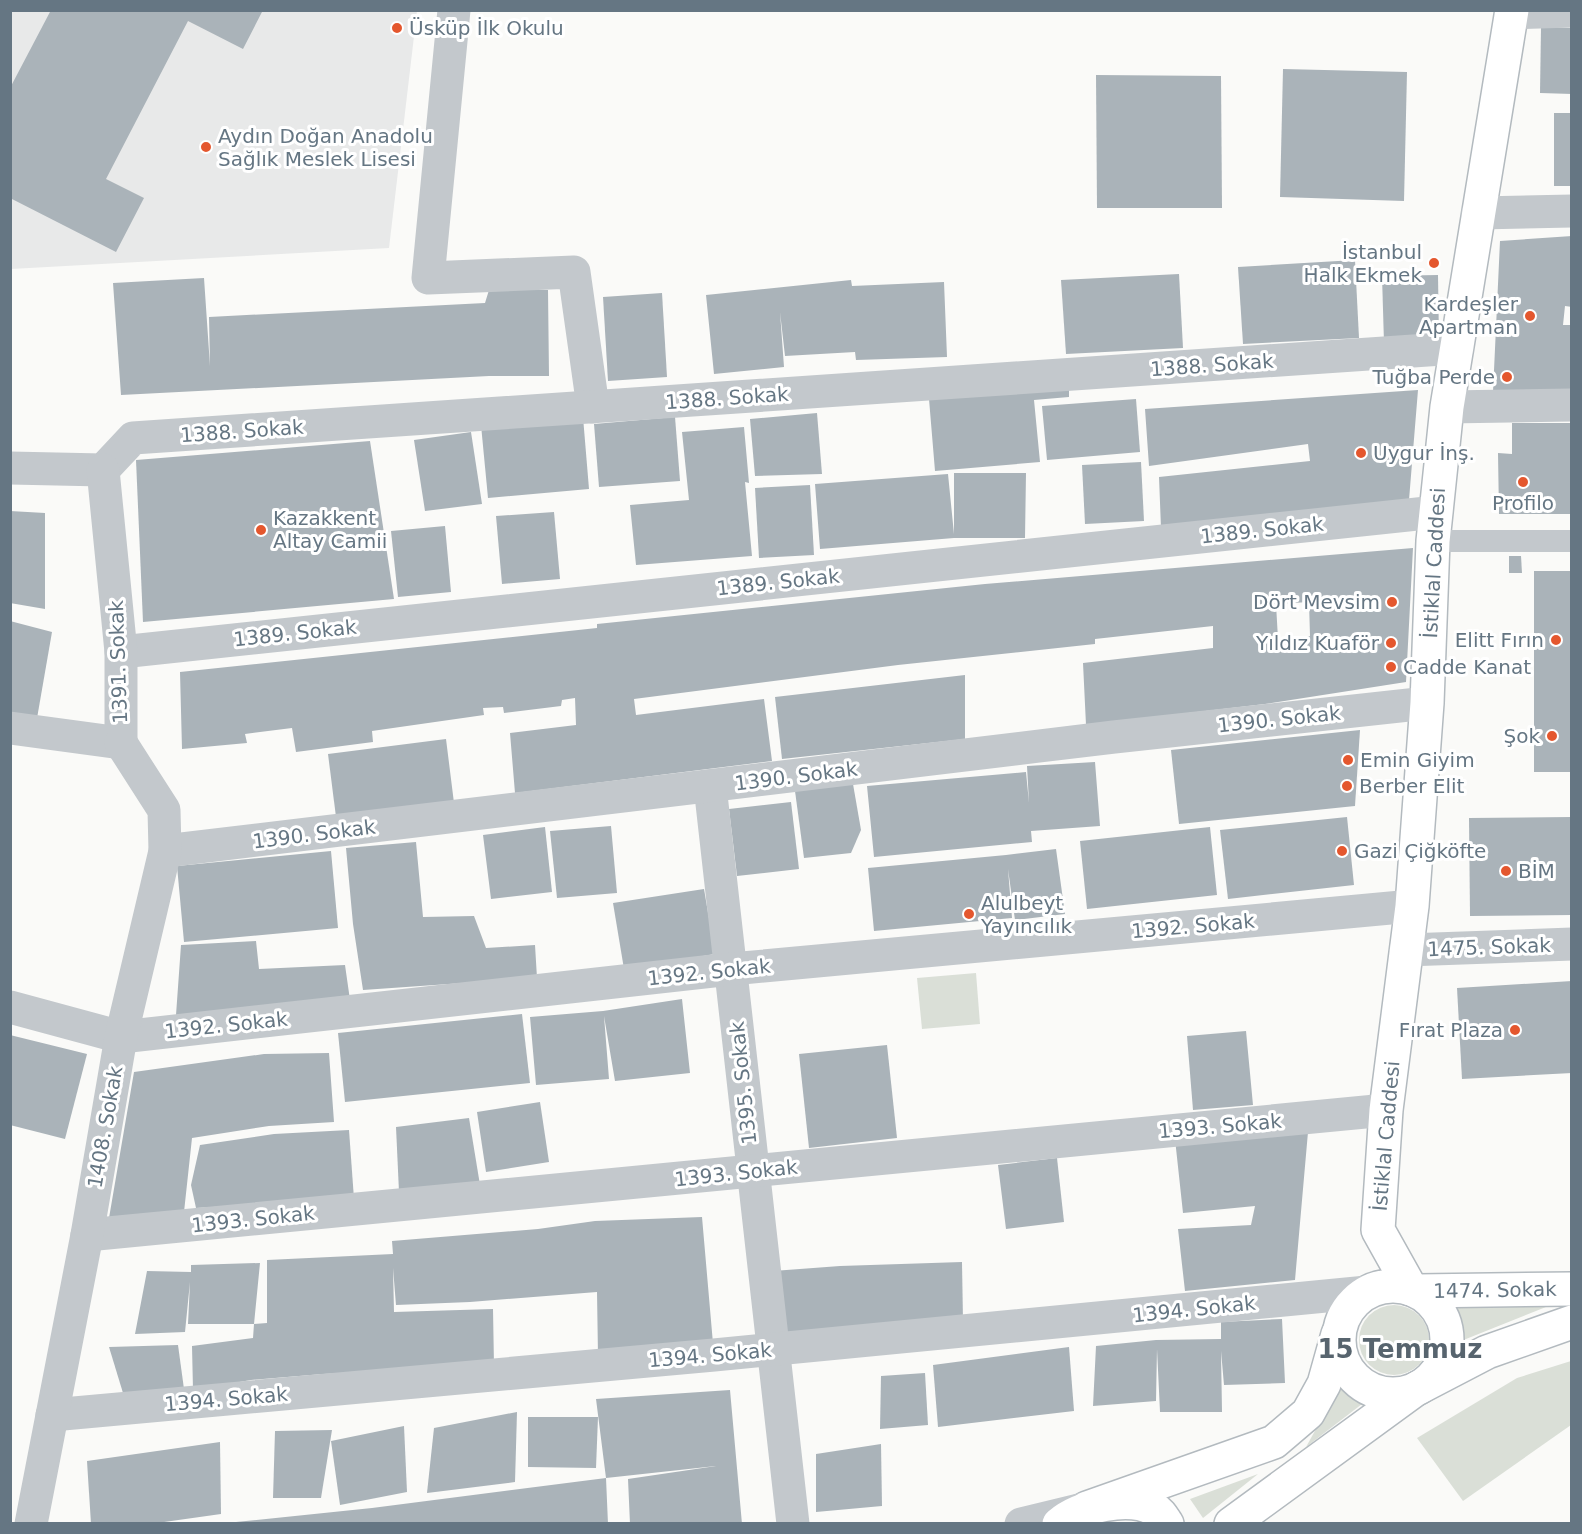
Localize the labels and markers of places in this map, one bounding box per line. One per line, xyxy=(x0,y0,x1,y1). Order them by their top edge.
place label: Üsküp İlk Okulu xyxy=(409,16,564,40)
marker: Üsküp İlk Okulu xyxy=(390,21,404,35)
place label: Aydın Doğan Anadolu Sağlık Meslek Lisesi xyxy=(218,124,433,171)
marker: Aydın Doğan Anadolu Sağlık Meslek Lisesi xyxy=(199,140,213,154)
place label: İstanbul Halk Ekmek xyxy=(1304,240,1422,287)
marker: İstanbul Halk Ekmek xyxy=(1427,256,1441,270)
place label: Kardeşler Apartman xyxy=(1419,292,1519,339)
marker: Kardeşler Apartman xyxy=(1523,309,1537,323)
place label: Tuğba Perde xyxy=(1372,365,1495,389)
marker: Tuğba Perde xyxy=(1500,370,1514,384)
place label: Uygur İnş. xyxy=(1373,441,1475,465)
marker: Uygur İnş. xyxy=(1354,446,1368,460)
marker: Profilo xyxy=(1516,475,1530,489)
place label: Profilo xyxy=(1492,491,1554,515)
place label: Kazakkent Altay Camii xyxy=(273,506,387,553)
marker: Kazakkent Altay Camii xyxy=(254,523,268,537)
place label: Dört Mevsim xyxy=(1253,590,1380,614)
marker: Dört Mevsim xyxy=(1385,595,1399,609)
place label: Elitt Fırın xyxy=(1455,628,1544,652)
place label: Yıldız Kuaför xyxy=(1255,631,1380,655)
marker: Elitt Fırın xyxy=(1549,633,1563,647)
marker: Yıldız Kuaför xyxy=(1384,636,1398,650)
place label: Cadde Kanat xyxy=(1403,655,1531,679)
marker: Cadde Kanat xyxy=(1384,660,1398,674)
place label: Şok xyxy=(1503,724,1540,748)
marker: Şok xyxy=(1545,729,1559,743)
place label: Emin Giyim xyxy=(1360,748,1475,772)
marker: Emin Giyim xyxy=(1341,753,1355,767)
place label: Berber Elit xyxy=(1359,774,1465,798)
marker: Berber Elit xyxy=(1340,779,1354,793)
place label: Gazi Çiğköfte xyxy=(1354,839,1486,863)
marker: Gazi Çiğköfte xyxy=(1335,844,1349,858)
place label: BİM xyxy=(1518,859,1555,883)
marker: BİM xyxy=(1499,864,1513,878)
place label: Alulbeyt Yayıncılık xyxy=(980,891,1072,938)
marker: Alulbeyt Yayıncılık xyxy=(962,907,976,921)
place label: Fırat Plaza xyxy=(1399,1018,1503,1042)
marker: Fırat Plaza xyxy=(1508,1023,1522,1037)

